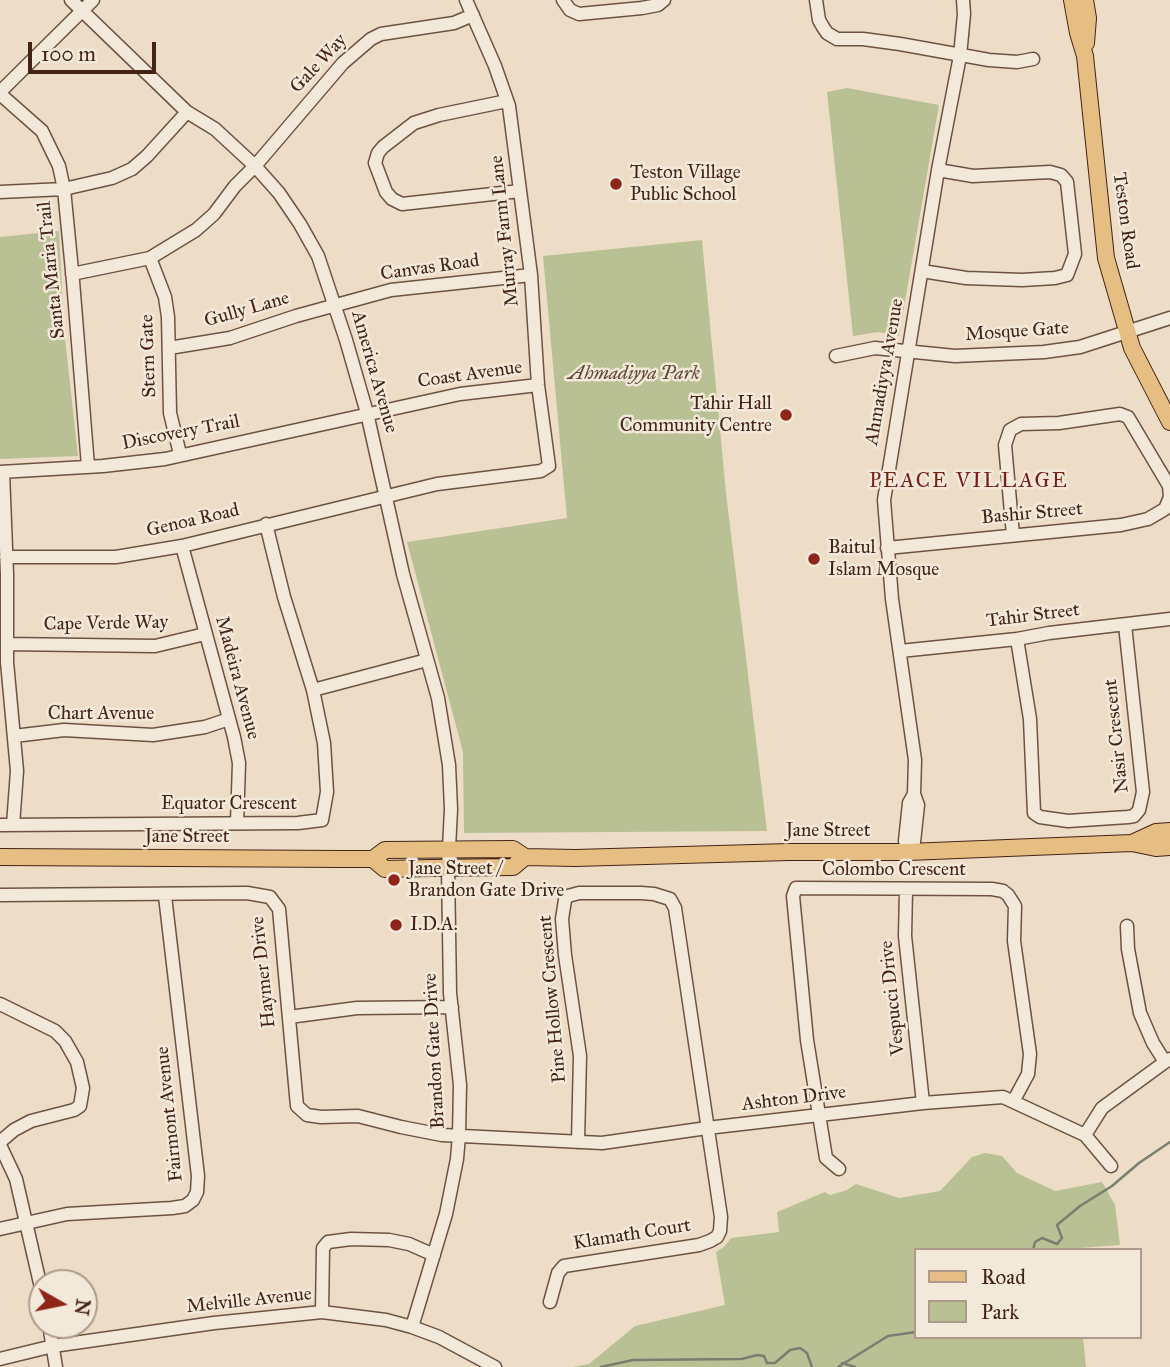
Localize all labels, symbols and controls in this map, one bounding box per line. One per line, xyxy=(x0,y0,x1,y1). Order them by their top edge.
scale bar xyxy=(32,28,159,72)
street label: Gale Way xyxy=(286,30,352,98)
text: 100 m xyxy=(41,41,96,67)
street label: Murray Farm Lane xyxy=(486,154,524,308)
place label: Teston Village Public School xyxy=(630,162,741,206)
street label: Teston Road xyxy=(1107,171,1143,271)
marker: Teston Village Public School xyxy=(608,176,624,192)
street label: Santa Maria Trail xyxy=(33,200,71,340)
street label: Canvas Road xyxy=(379,250,481,286)
street label: Gully Lane xyxy=(202,287,292,333)
street label: Ahmadiyya Avenue xyxy=(861,297,909,447)
street label: America Avenue xyxy=(346,308,402,436)
street label: Stern Gate xyxy=(136,314,162,398)
street label: Mosque Gate xyxy=(964,317,1070,347)
street label: Coast Avenue xyxy=(416,356,524,394)
park label: Ahmadiyya Park xyxy=(568,363,700,385)
place label: Tahir Hall Community Centre xyxy=(620,393,772,437)
marker: Tahir Hall Community Centre xyxy=(778,407,794,423)
street label: Discovery Trail xyxy=(120,410,242,456)
district label: PEACE VILLAGE xyxy=(871,469,1067,495)
street label: Bashir Street xyxy=(980,498,1084,530)
street label: Genoa Road xyxy=(144,499,242,543)
place label: Baitul Islam Mosque xyxy=(828,537,939,581)
marker: Baitul Islam Mosque xyxy=(806,551,822,567)
street label: Tahir Street xyxy=(985,599,1081,633)
street label: Cape Verde Way xyxy=(43,612,169,636)
street label: Madeira Avenue xyxy=(210,614,264,742)
street label: Nasir Crescent xyxy=(1100,678,1134,794)
street label: Chart Avenue xyxy=(48,703,154,725)
street label: Equator Crescent xyxy=(161,793,297,815)
street label: Jane Street xyxy=(786,820,870,842)
street label: Jane Street xyxy=(145,826,229,848)
place label: Jane Street / Brandon Gate Drive xyxy=(408,858,564,902)
street label: Colombo Crescent xyxy=(822,859,966,881)
marker: Jane Street / Brandon Gate Drive xyxy=(386,872,402,888)
place label: I.D.A. xyxy=(410,914,458,936)
street label: Pine Hollow Crescent xyxy=(534,914,572,1084)
street label: Haymer Drive xyxy=(247,915,281,1029)
marker: I.D.A. xyxy=(388,917,404,933)
street label: Vespucci Drive xyxy=(876,939,910,1057)
street label: Brandon Gate Drive xyxy=(420,972,450,1130)
street label: Fairmont Avenue xyxy=(152,1045,188,1183)
street label: Ashton Drive xyxy=(741,1081,847,1117)
street label: Klamath Court xyxy=(572,1214,692,1256)
legend xyxy=(914,1248,1142,1339)
text: Road xyxy=(981,1264,1026,1290)
north arrow xyxy=(28,1269,98,1339)
street label: Melville Avenue xyxy=(185,1283,313,1319)
text: N xyxy=(70,1297,95,1317)
text: Park xyxy=(981,1299,1019,1325)

